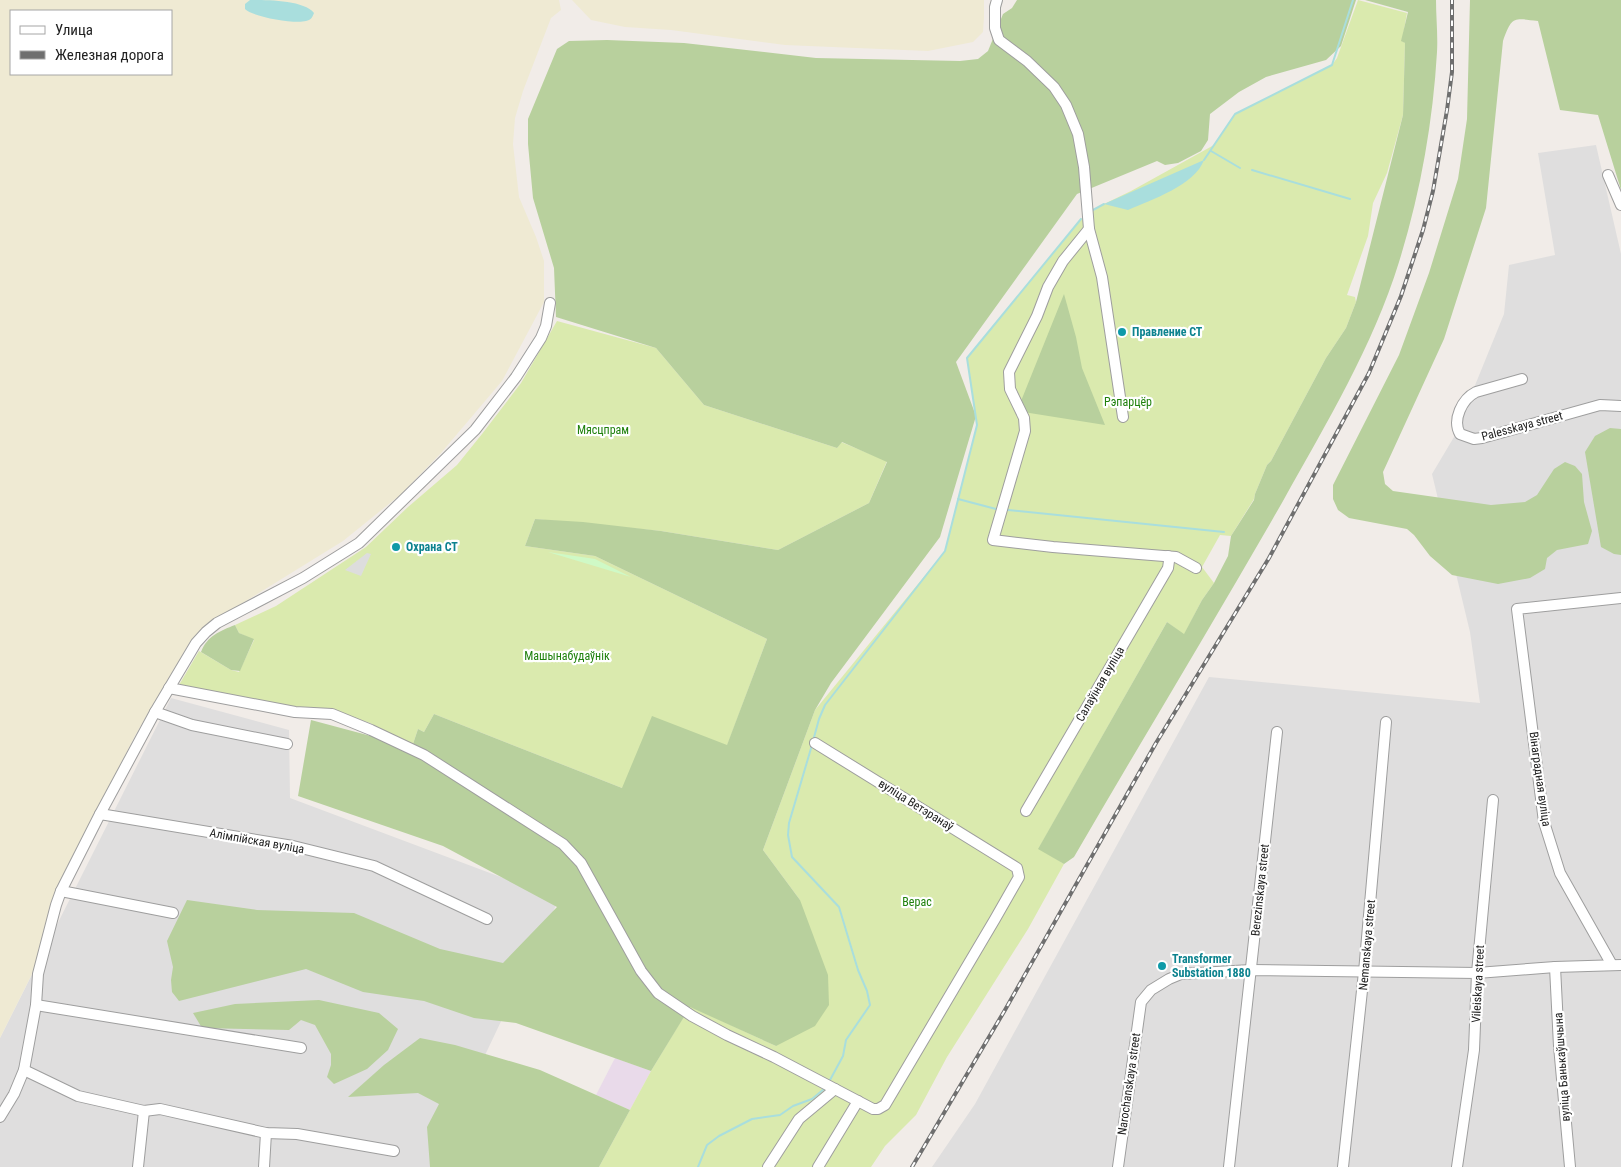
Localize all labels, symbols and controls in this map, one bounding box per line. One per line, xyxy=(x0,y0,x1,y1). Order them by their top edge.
legend xyxy=(10,10,172,75)
text: Улица xyxy=(55,21,93,39)
text: Железная дорога xyxy=(55,46,164,64)
place label: Правление СТ xyxy=(1132,325,1203,339)
marker: Правление СТ xyxy=(1116,326,1128,338)
park label: Рэпарцёр xyxy=(1104,395,1152,409)
street label: Palesskaya street xyxy=(1480,408,1565,444)
park label: Мясцпрам xyxy=(577,423,629,437)
place label: Охрана СТ xyxy=(406,540,458,554)
marker: Охрана СТ xyxy=(390,541,402,553)
street label: Салаўіная вуліца xyxy=(1073,644,1127,724)
park label: Машынабудаўнік xyxy=(524,649,610,663)
street label: Вінаградная вуліца xyxy=(1526,731,1554,828)
street label: вуліца Ветэранаў xyxy=(876,776,956,834)
street label: Алімпійская вуліца xyxy=(209,826,306,856)
street label: Berezinskaya street xyxy=(1248,843,1272,937)
park label: Верас xyxy=(902,895,932,909)
street label: Nemanskaya street xyxy=(1356,899,1378,991)
street label: Vileiskaya street xyxy=(1469,944,1487,1023)
place label: Transformer Substation 1880 xyxy=(1172,952,1251,980)
marker: Transformer Substation 1880 xyxy=(1156,960,1168,972)
street label: вуліца Банькаўшчына xyxy=(1551,1012,1573,1122)
street label: Narochanskaya street xyxy=(1115,1032,1143,1136)

